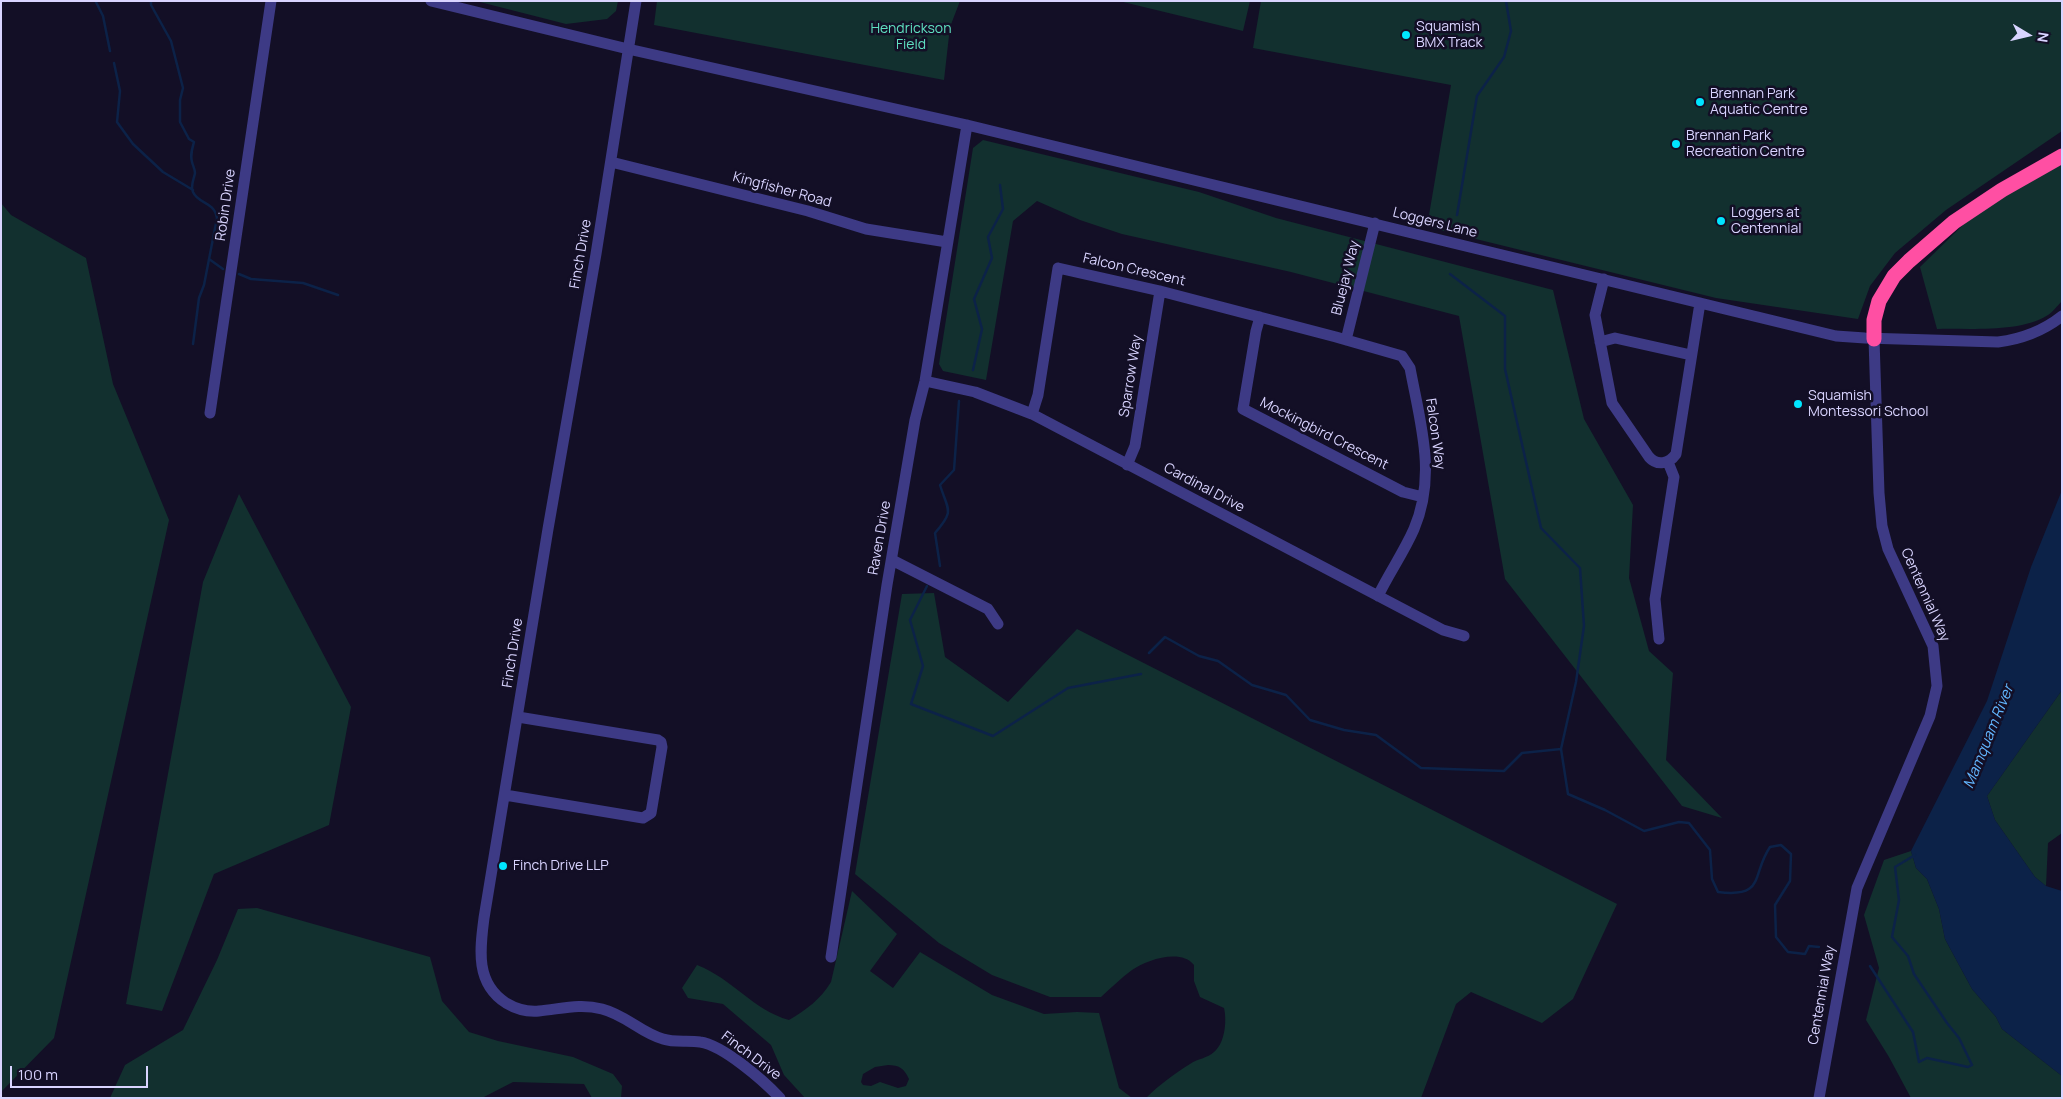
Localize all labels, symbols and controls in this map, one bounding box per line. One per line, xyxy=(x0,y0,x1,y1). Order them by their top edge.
north arrow xyxy=(2003,10,2053,60)
place label: Squamish BMX Track xyxy=(1416,19,1483,52)
park label: Hendrickson Field xyxy=(871,21,951,54)
marker: Squamish BMX Track xyxy=(1400,29,1412,41)
text: N xyxy=(2033,31,2053,44)
place label: Brennan Park Aquatic Centre xyxy=(1710,86,1808,118)
marker: Brennan Park Aquatic Centre xyxy=(1694,96,1706,108)
place label: Brennan Park Recreation Centre xyxy=(1686,128,1805,160)
marker: Brennan Park Recreation Centre xyxy=(1670,138,1682,150)
street label: Robin Drive xyxy=(213,168,239,242)
street label: Kingfisher Road xyxy=(731,169,833,211)
street label: Loggers Lane xyxy=(1391,204,1479,242)
place label: Loggers at Centennial xyxy=(1731,205,1802,238)
marker: Loggers at Centennial xyxy=(1715,215,1727,227)
street label: Finch Drive xyxy=(567,218,595,290)
street label: Bluejay Way xyxy=(1329,239,1363,317)
street label: Falcon Crescent xyxy=(1081,250,1187,290)
street label: Sparrow Way xyxy=(1116,333,1146,419)
place label: Squamish Montessori School xyxy=(1808,388,1928,421)
street label: Mockingbird Crescent xyxy=(1257,394,1391,474)
street label: Falcon Way xyxy=(1422,397,1448,471)
marker: Squamish Montessori School xyxy=(1792,398,1804,410)
street label: Cardinal Drive xyxy=(1161,460,1247,516)
street label: Raven Drive xyxy=(865,500,895,576)
street label: Centennial Way xyxy=(1897,546,1953,644)
street label: Finch Drive xyxy=(499,617,527,689)
water label: Mamquam River xyxy=(1960,683,2018,791)
place label: Finch Drive LLP xyxy=(513,858,609,874)
marker: Finch Drive LLP xyxy=(497,860,509,872)
street label: Centennial Way xyxy=(1805,944,1839,1046)
street label: Finch Drive xyxy=(718,1028,784,1084)
scale bar xyxy=(12,1056,150,1088)
text: 100 m xyxy=(18,1064,58,1085)

